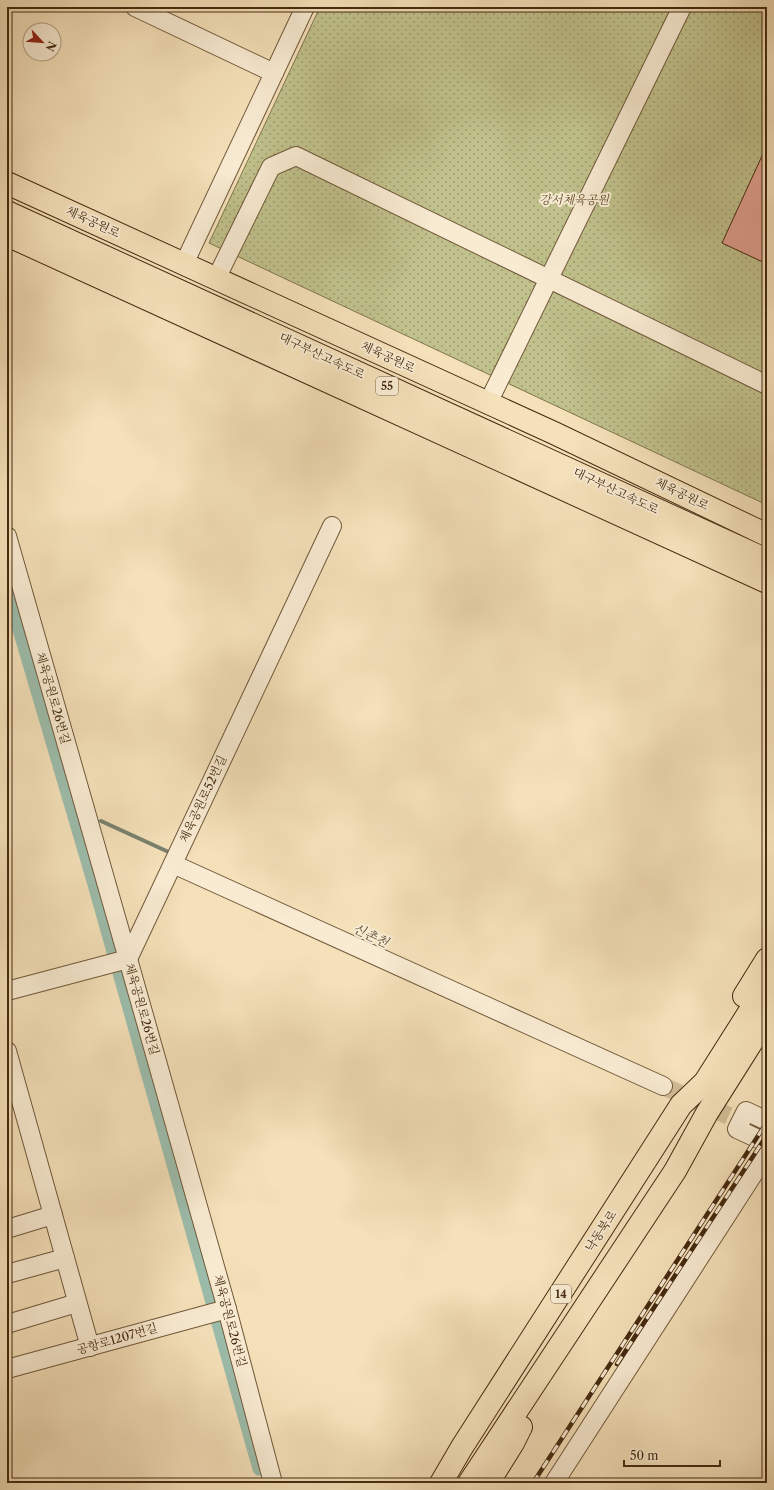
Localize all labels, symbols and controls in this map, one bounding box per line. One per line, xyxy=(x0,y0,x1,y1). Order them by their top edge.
north arrow xyxy=(22,22,62,62)
text: N xyxy=(42,39,59,54)
park label: 강서체육공원 xyxy=(539,192,610,207)
street label: 체육공원로 xyxy=(64,203,123,241)
street label: 대구부산고속도로 xyxy=(277,329,368,382)
street label: 체육공원로 xyxy=(359,338,418,376)
road number: 55 xyxy=(376,377,398,395)
street label: 대구부산고속도로 xyxy=(571,464,662,517)
street label: 체육공원로 xyxy=(653,474,712,513)
street label: 체육공원로26번길 xyxy=(33,650,74,746)
street label: 체육공원로52번길 xyxy=(176,753,229,845)
water label: 신촌천 xyxy=(351,920,393,951)
street label: 체육공원로26번길 xyxy=(122,961,163,1057)
street label: 낙동북로 xyxy=(582,1207,620,1254)
street label: 체육공원로26번길 xyxy=(211,1273,250,1369)
road number: 14 xyxy=(551,1285,571,1303)
street label: 공항로1207번길 xyxy=(75,1320,159,1357)
scale bar xyxy=(624,1442,720,1468)
text: 50 m xyxy=(630,1448,659,1463)

